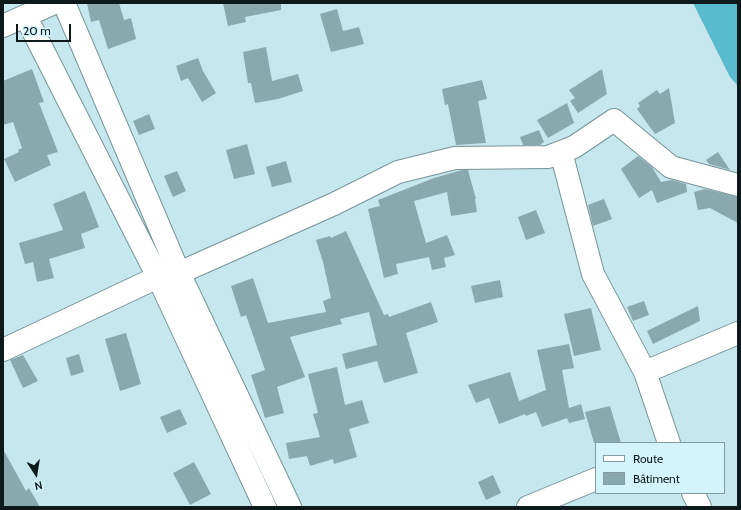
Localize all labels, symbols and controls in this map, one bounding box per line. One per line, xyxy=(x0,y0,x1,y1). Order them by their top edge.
scale bar xyxy=(18,16,73,42)
text: 20 m xyxy=(23,23,51,38)
legend xyxy=(595,442,725,494)
text: Route xyxy=(633,451,663,466)
north arrow xyxy=(16,454,56,494)
text: Bâtiment xyxy=(633,471,680,486)
text: N xyxy=(33,478,44,493)

